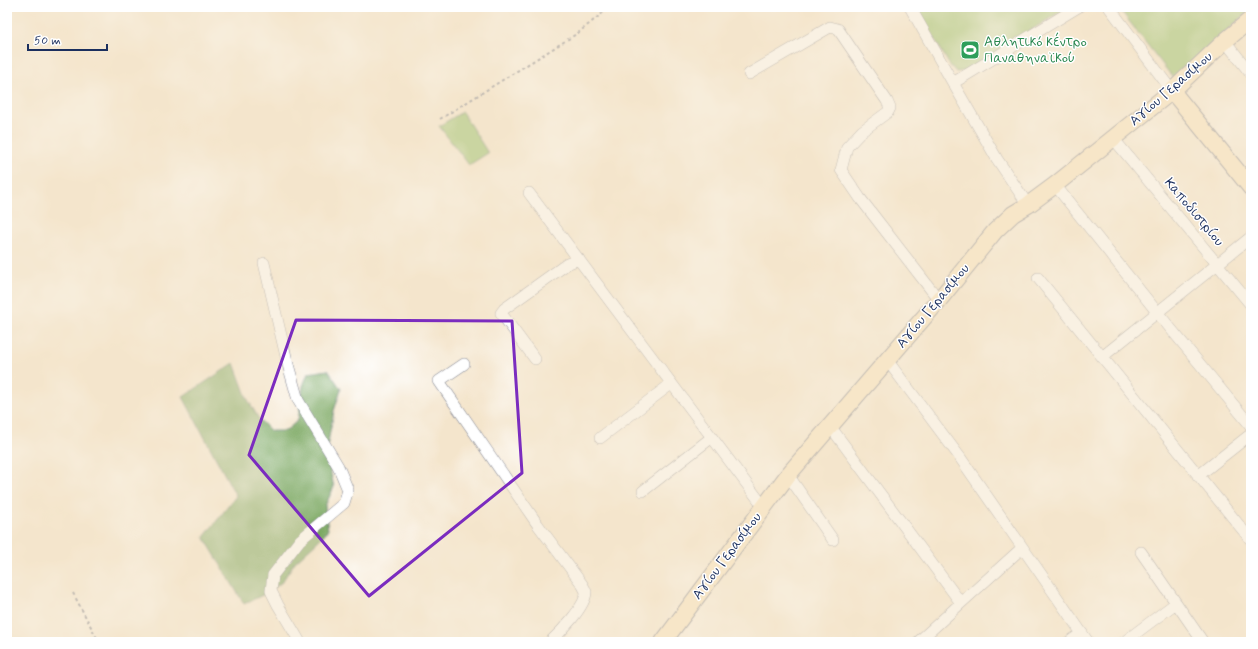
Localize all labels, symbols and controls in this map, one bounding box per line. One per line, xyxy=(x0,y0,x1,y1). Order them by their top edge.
scale bar xyxy=(28,26,107,52)
place label: Αθλητικό κέντρο Παναθηναϊκού xyxy=(984,32,1087,67)
text: 50 m xyxy=(34,33,61,49)
sports icon: Αθλητικό κέντρο Παναθηναϊκού xyxy=(959,39,981,61)
street label: Αγίου Γερασίμου xyxy=(1126,48,1216,130)
street label: Καποδιστρίου xyxy=(1160,174,1228,250)
street label: Αγίου Γερασίμου xyxy=(892,260,974,352)
street label: Αγίου Γερασίμου xyxy=(688,509,766,603)

